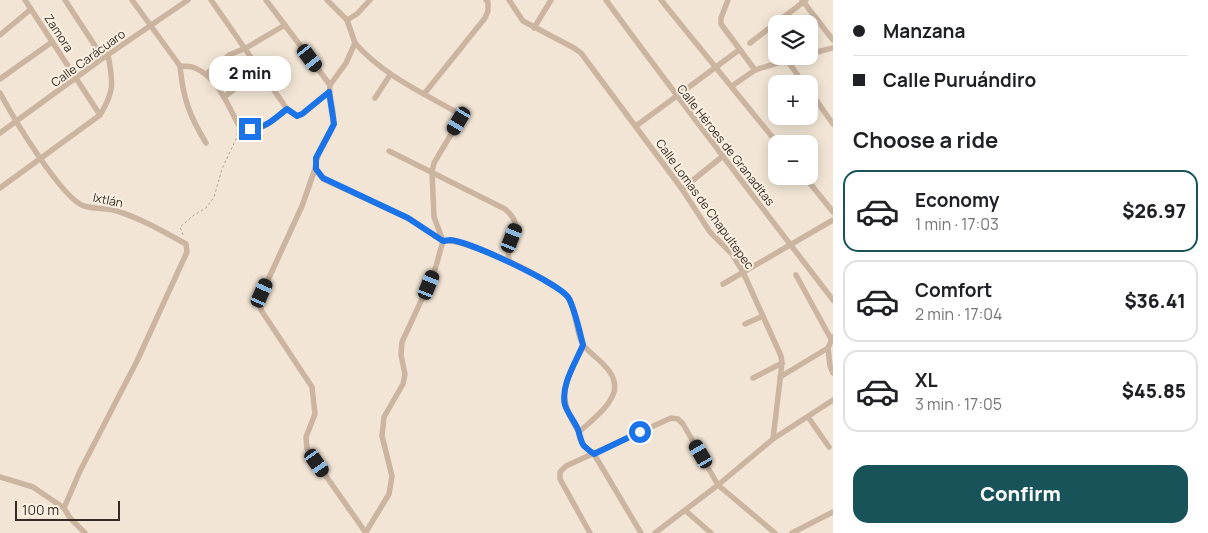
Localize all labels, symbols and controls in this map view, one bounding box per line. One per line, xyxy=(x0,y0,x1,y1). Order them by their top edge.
street label: Zamora xyxy=(40,11,78,55)
map controls xyxy=(768,15,818,185)
button: layers xyxy=(768,15,818,65)
text: Manzana xyxy=(883,18,965,44)
street label: Calle Carácuaro xyxy=(47,25,129,91)
car xyxy=(294,42,325,74)
callout: 2 min xyxy=(209,56,291,92)
text: 2 min xyxy=(229,62,271,84)
text: Calle Puruándiro xyxy=(883,67,1036,93)
button: + xyxy=(768,75,818,125)
street label: Calle Héroes de Granaditas xyxy=(673,81,779,209)
car xyxy=(444,104,473,138)
route end xyxy=(239,118,261,140)
text: Choose a ride xyxy=(853,125,998,155)
street label: Calle Lomas de Chapultepec xyxy=(652,135,758,273)
button: − xyxy=(768,135,818,185)
text: Economy xyxy=(915,187,999,213)
street label: Ixtlán xyxy=(91,189,125,211)
icon: car xyxy=(855,189,900,234)
text: $26.97 xyxy=(1122,198,1186,224)
text: 1 min · 17:03 xyxy=(915,213,999,235)
car xyxy=(499,221,524,255)
car xyxy=(416,268,441,302)
car xyxy=(249,276,274,310)
text: Comfort xyxy=(915,277,992,303)
icon: car xyxy=(855,279,900,324)
text: $36.41 xyxy=(1124,288,1186,314)
text: 2 min · 17:04 xyxy=(915,303,1002,325)
text: XL xyxy=(915,367,938,393)
icon: car xyxy=(855,369,900,414)
text: $45.85 xyxy=(1122,378,1186,404)
text: 3 min · 17:05 xyxy=(915,393,1002,415)
route start xyxy=(629,421,651,443)
car xyxy=(687,437,714,471)
car xyxy=(302,446,331,480)
button: Confirm xyxy=(853,465,1188,523)
scale bar xyxy=(15,498,120,521)
text: 100 m xyxy=(22,500,59,519)

